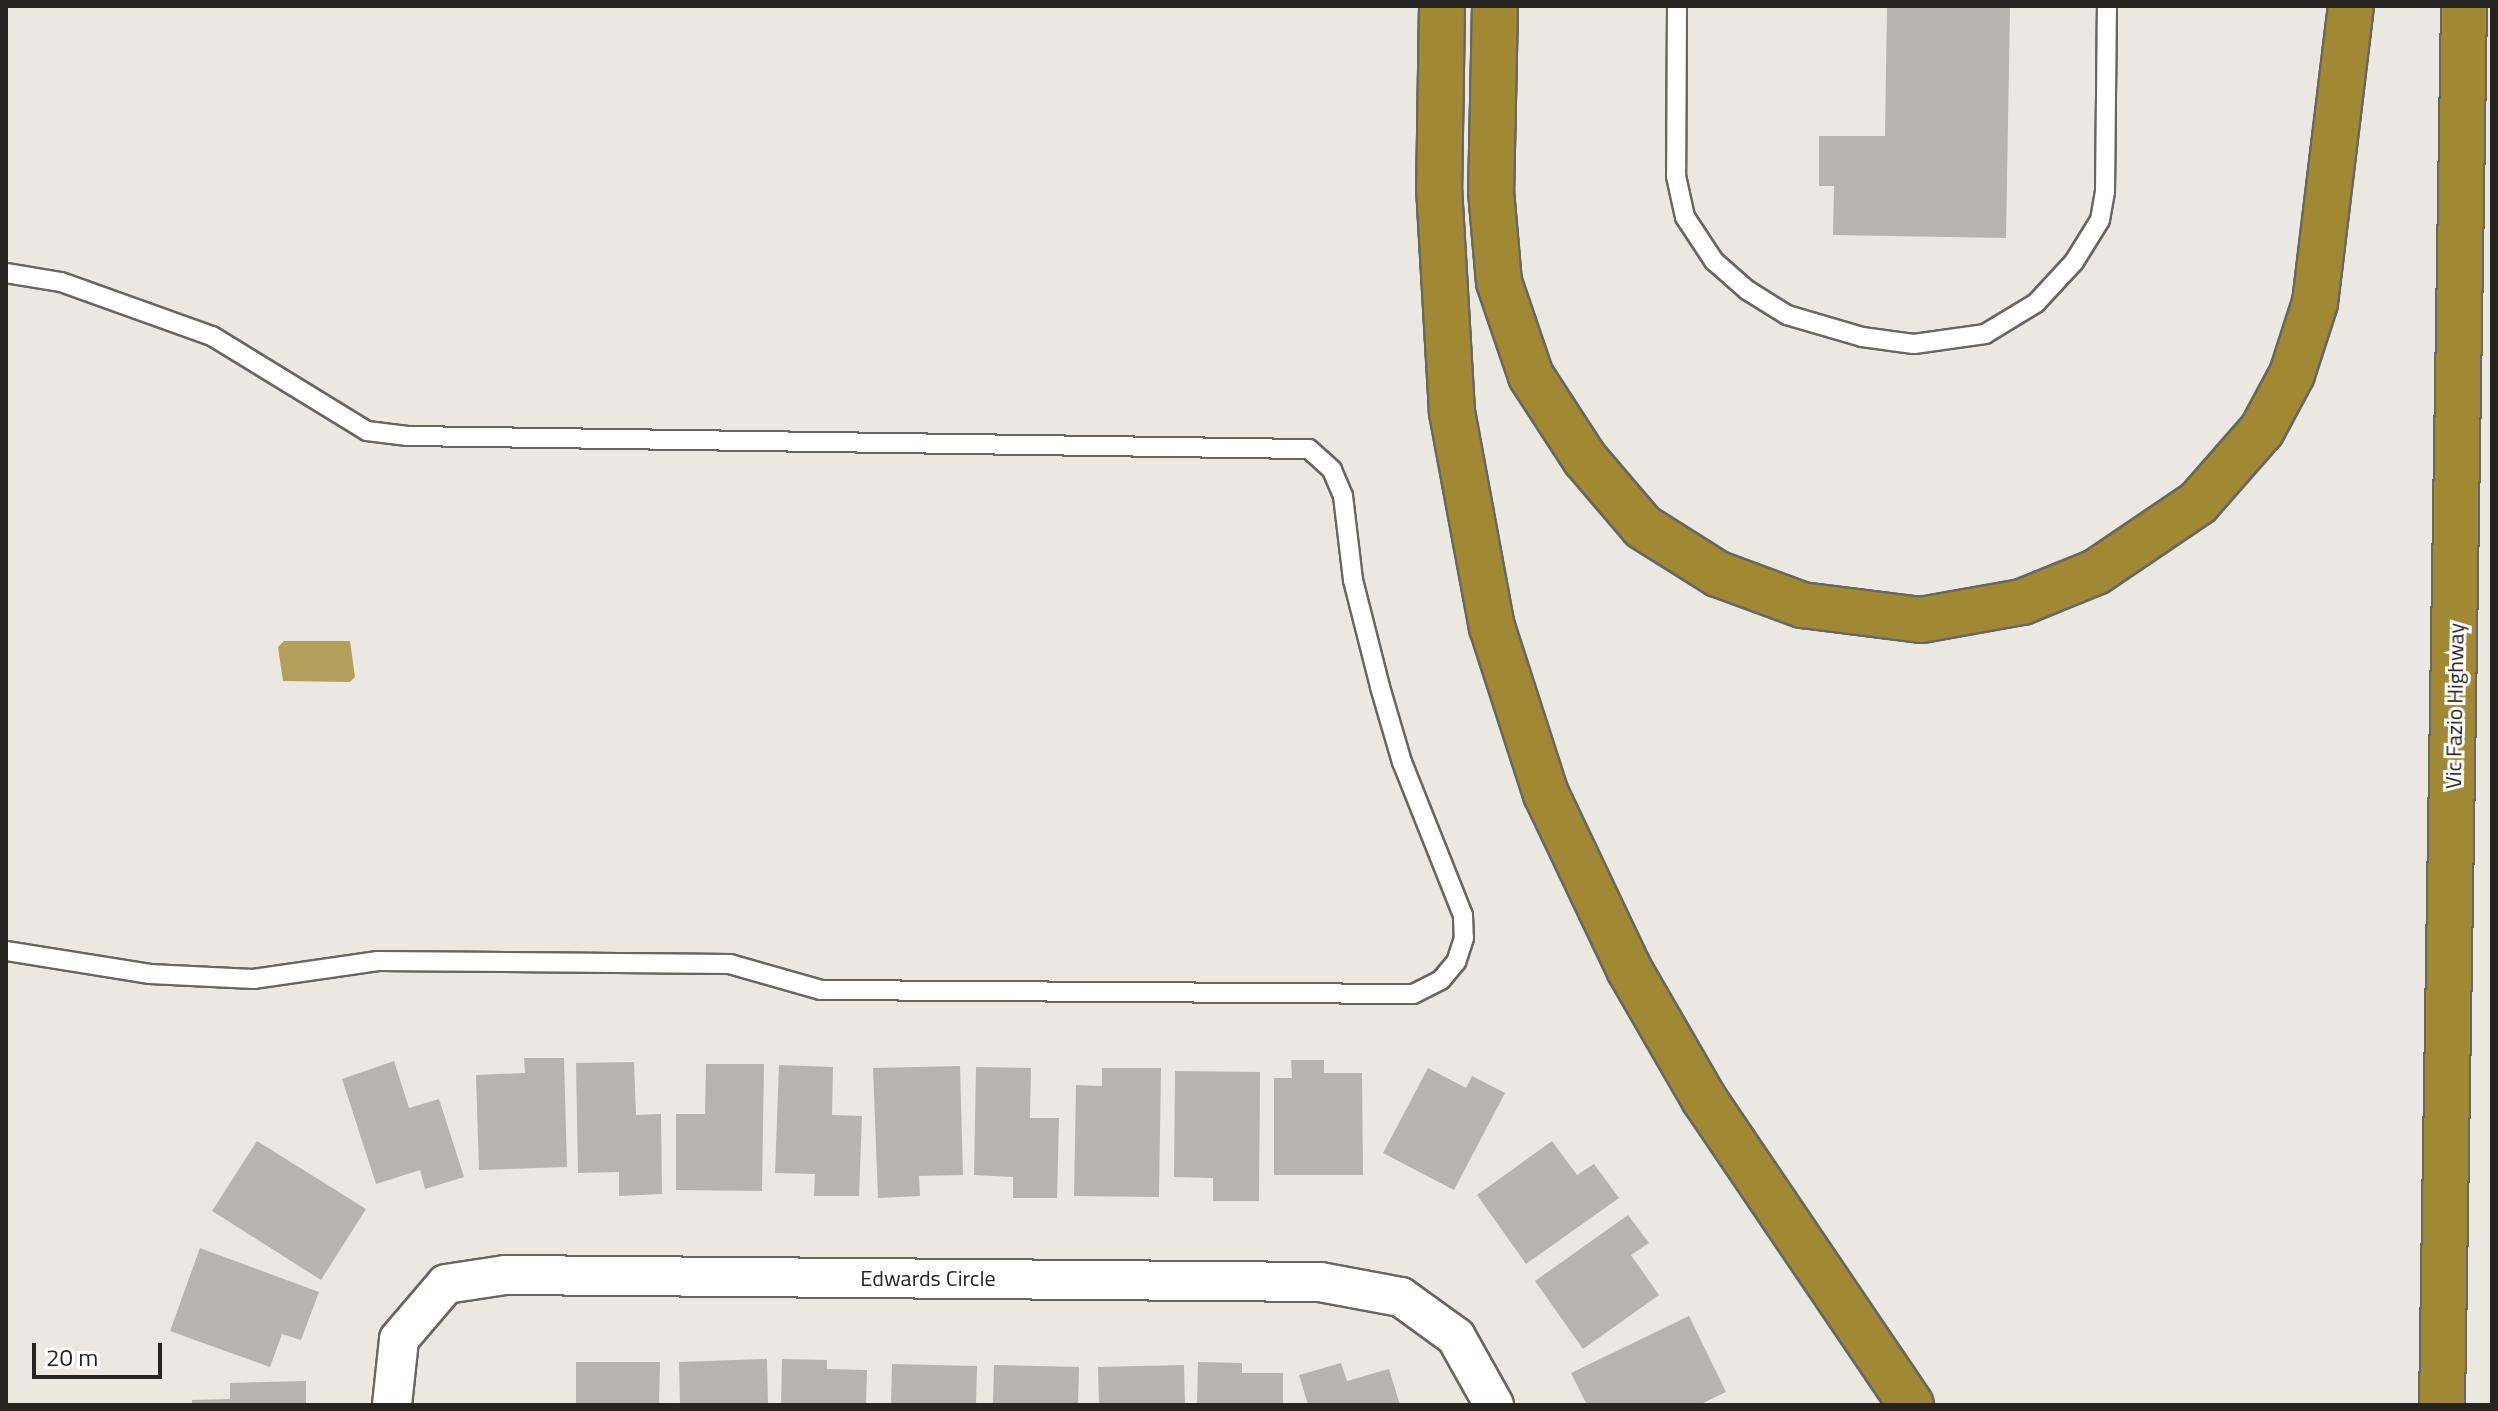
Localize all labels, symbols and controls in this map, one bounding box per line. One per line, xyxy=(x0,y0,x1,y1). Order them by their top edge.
street label: Vic Fazio Highway xyxy=(2440,623,2470,789)
street label: Edwards Circle xyxy=(860,1266,996,1292)
scale bar xyxy=(36,1327,166,1377)
text: 20 m xyxy=(46,1339,98,1375)

